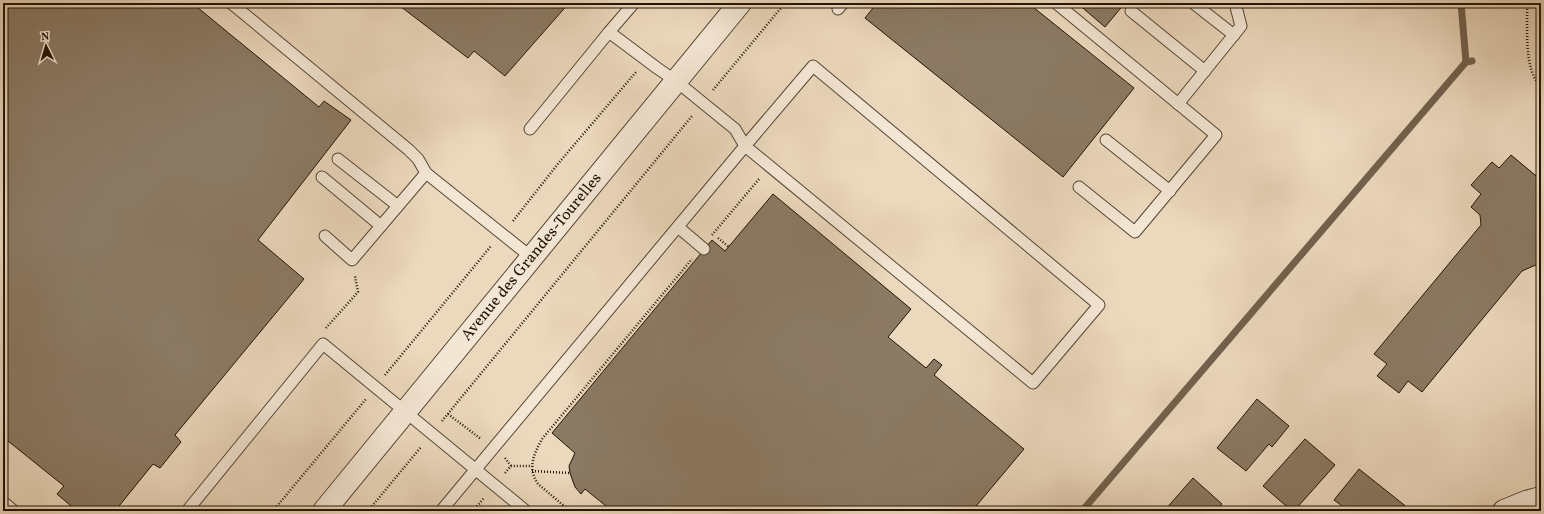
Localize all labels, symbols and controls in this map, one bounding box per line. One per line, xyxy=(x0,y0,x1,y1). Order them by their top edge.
north arrow xyxy=(26,26,66,66)
text: N xyxy=(41,30,50,45)
street label: Avenue des Grandes-Tourelles xyxy=(456,168,607,346)

